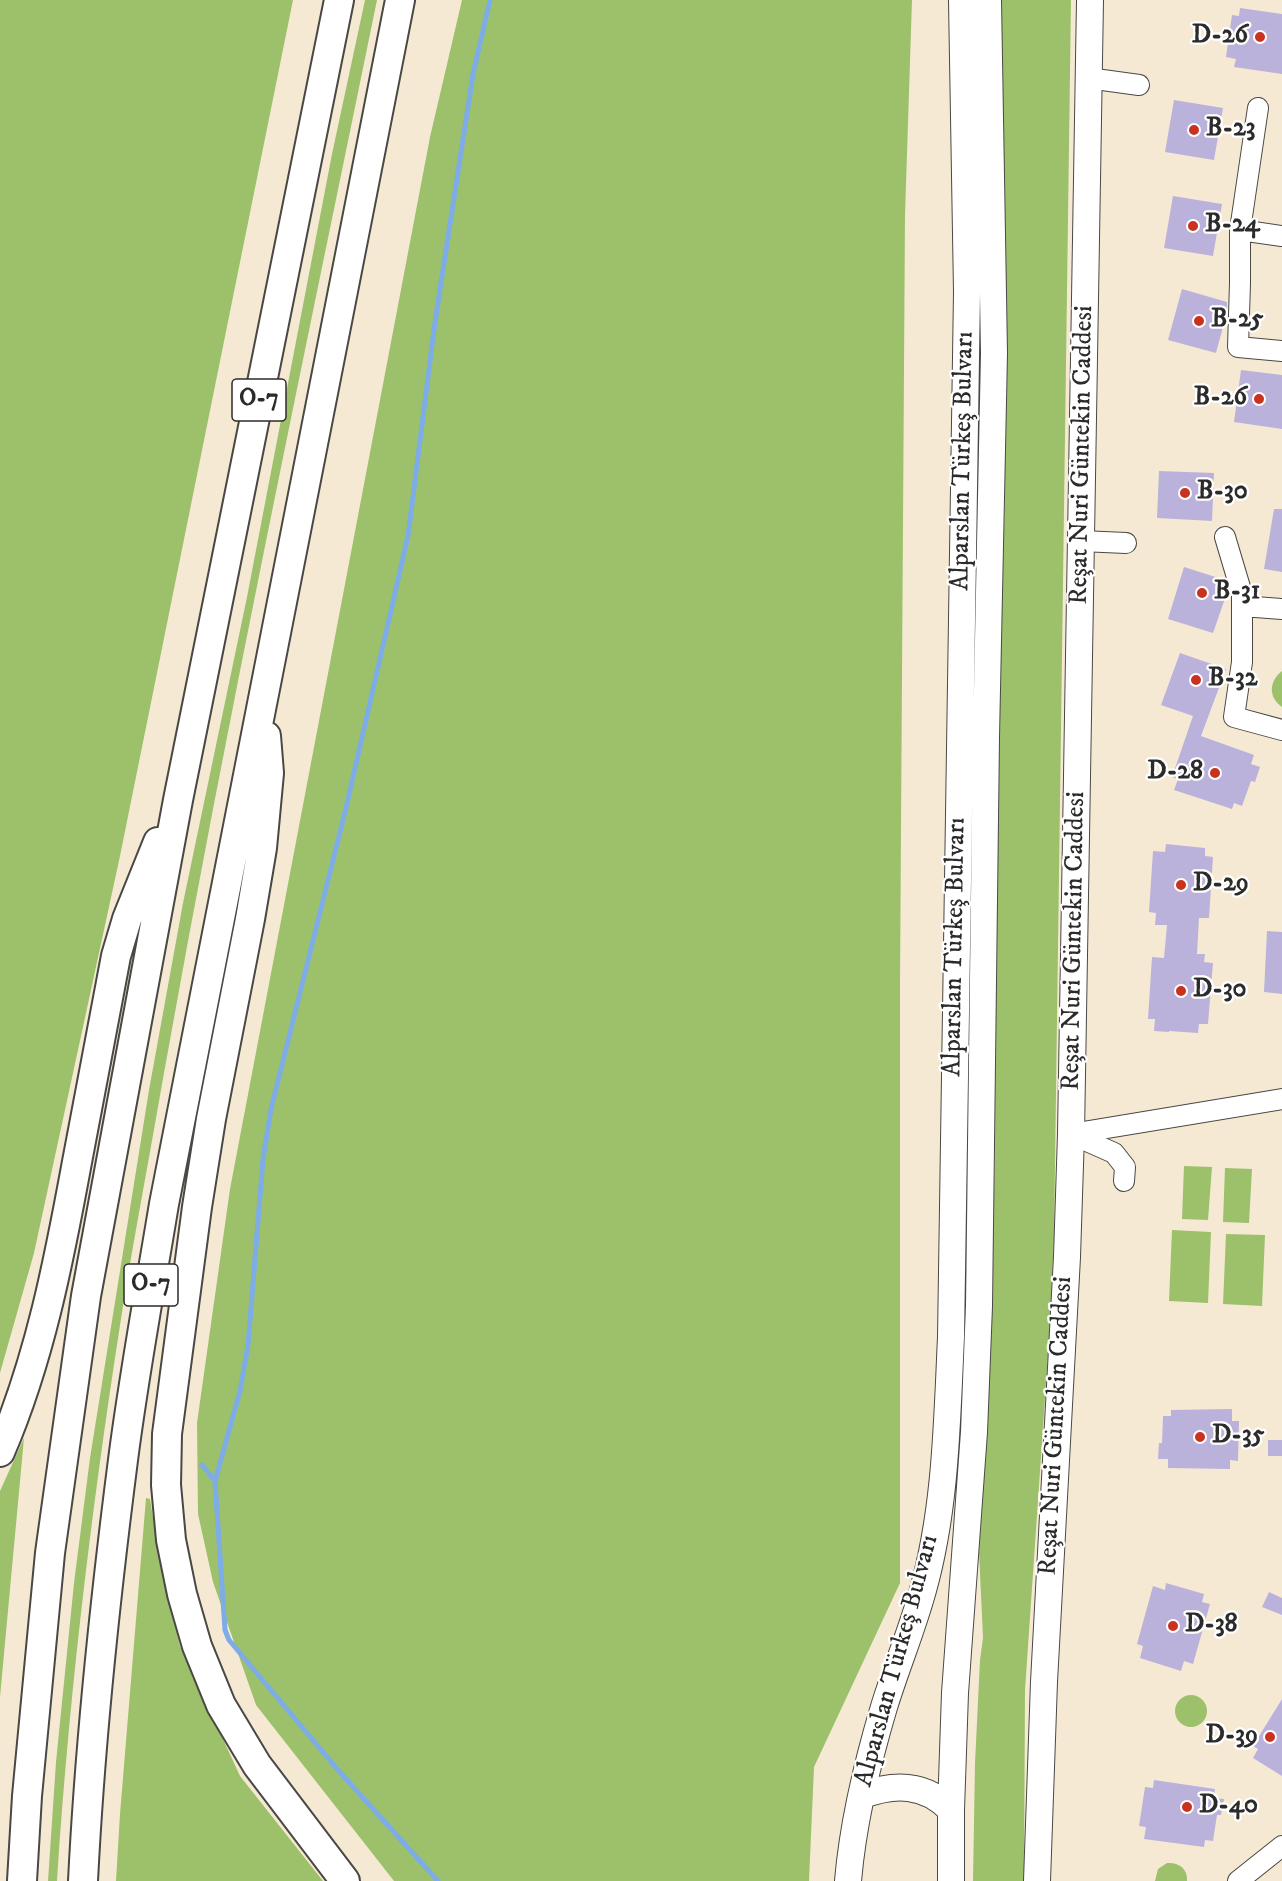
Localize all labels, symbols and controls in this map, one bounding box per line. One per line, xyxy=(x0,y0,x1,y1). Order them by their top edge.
place label: D-26 xyxy=(1192,21,1248,53)
marker: D-26 xyxy=(1253,30,1267,44)
place label: B-23 xyxy=(1206,114,1255,146)
marker: B-23 xyxy=(1187,123,1201,137)
place label: B-24 xyxy=(1205,210,1260,242)
marker: B-24 xyxy=(1186,219,1200,233)
street label: Reşat Nuri Güntekin Caddesi xyxy=(1065,305,1101,605)
place label: B-25 xyxy=(1211,305,1264,337)
marker: B-25 xyxy=(1192,314,1206,328)
street label: Alparslan Türkeş Bulvarı xyxy=(946,331,982,591)
road number: O-7 xyxy=(232,379,286,421)
place label: B-26 xyxy=(1194,383,1247,415)
marker: B-26 xyxy=(1252,392,1266,406)
place label: B-30 xyxy=(1197,477,1248,509)
marker: B-30 xyxy=(1178,486,1192,500)
place label: B-31 xyxy=(1214,577,1260,609)
marker: B-31 xyxy=(1195,586,1209,600)
place label: B-32 xyxy=(1208,664,1257,696)
marker: B-32 xyxy=(1189,673,1203,687)
place label: D-28 xyxy=(1147,757,1203,789)
marker: D-28 xyxy=(1208,766,1222,780)
street label: Reşat Nuri Güntekin Caddesi xyxy=(1057,791,1093,1091)
street label: Alparslan Türkeş Bulvarı xyxy=(938,817,974,1077)
place label: D-29 xyxy=(1193,869,1249,901)
marker: D-29 xyxy=(1174,878,1188,892)
place label: D-30 xyxy=(1193,975,1247,1007)
marker: D-30 xyxy=(1174,984,1188,998)
road number: O-7 xyxy=(124,1264,178,1306)
street label: Reşat Nuri Güntekin Caddesi xyxy=(1034,1276,1080,1576)
place label: D-35 xyxy=(1212,1421,1265,1453)
marker: D-35 xyxy=(1193,1430,1207,1444)
street label: Alparslan Türkeş Bulvarı xyxy=(849,1532,947,1790)
place label: D-38 xyxy=(1185,1610,1238,1642)
marker: D-38 xyxy=(1166,1619,1180,1633)
place label: D-39 xyxy=(1205,1721,1258,1753)
marker: D-39 xyxy=(1263,1730,1277,1744)
place label: D-40 xyxy=(1199,1791,1258,1823)
marker: D-40 xyxy=(1180,1800,1194,1814)

